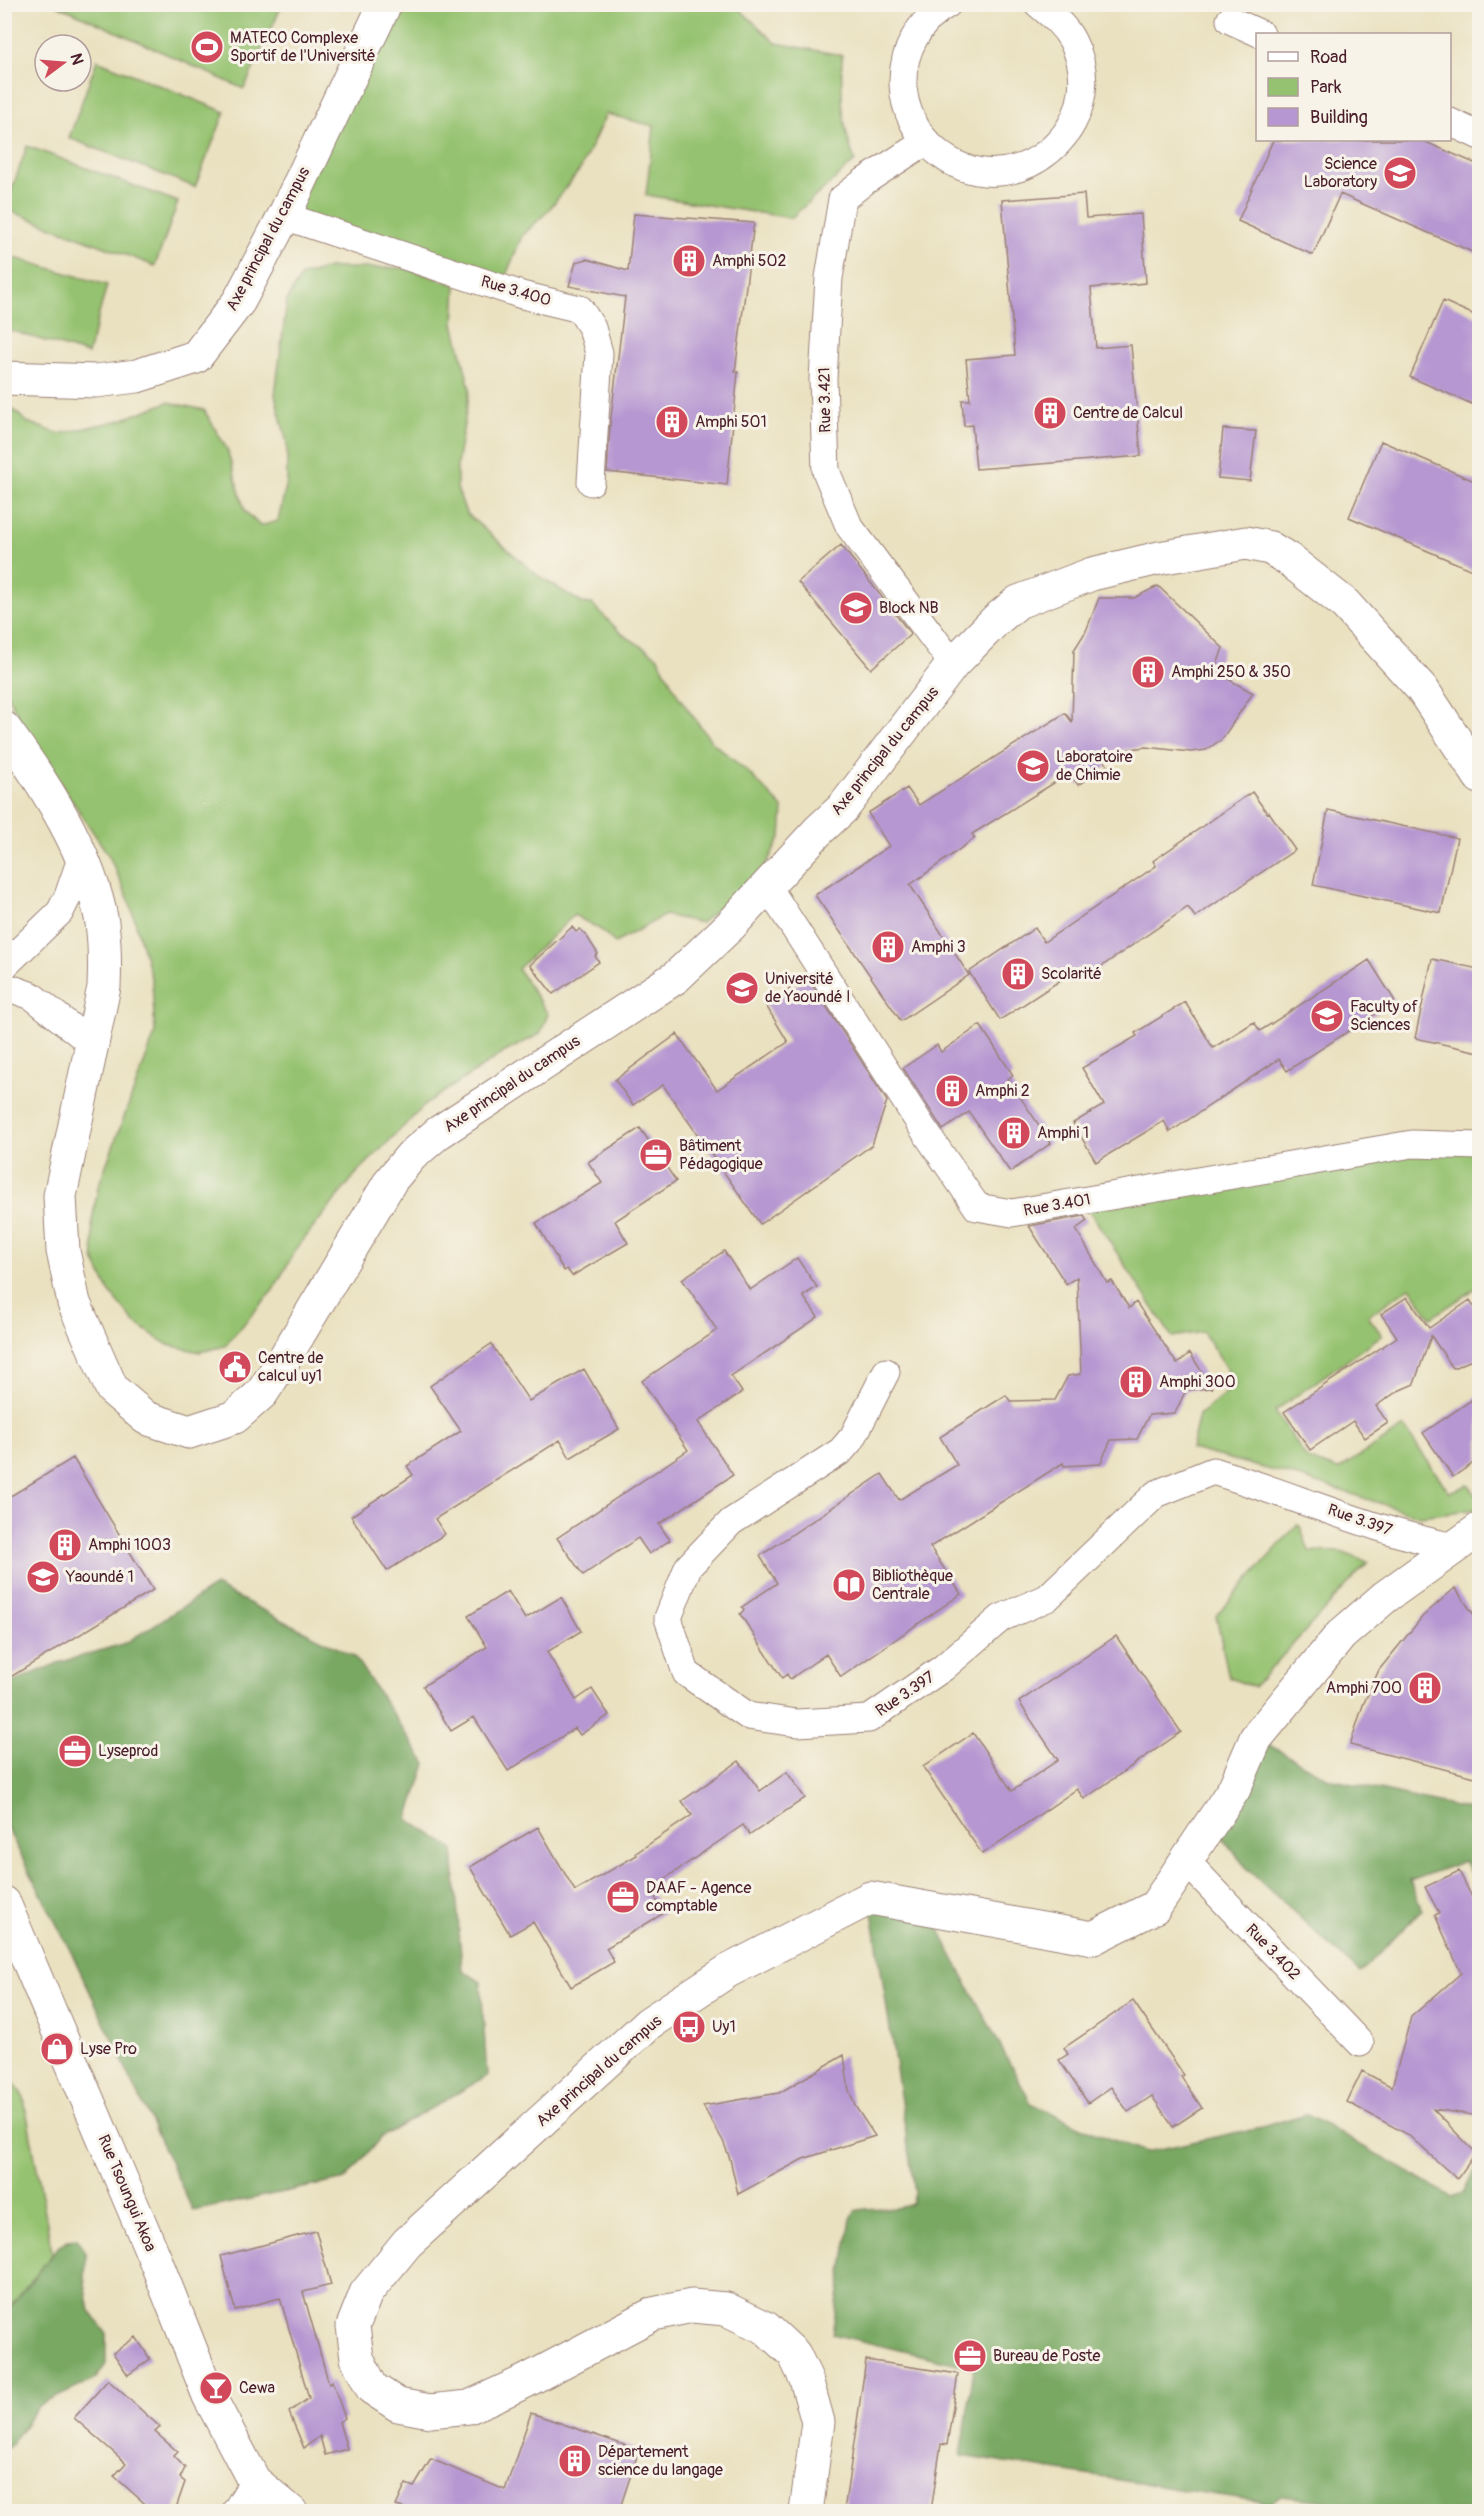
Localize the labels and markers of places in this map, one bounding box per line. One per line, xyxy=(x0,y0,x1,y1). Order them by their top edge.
place label: MATECO Complexe Sportif de l'Université xyxy=(230,28,376,66)
sports icon: MATECO Complexe Sportif de l'Université xyxy=(189,29,225,65)
place label: Science Laboratory xyxy=(1304,154,1377,192)
school or university icon: Science Laboratory xyxy=(1382,155,1418,191)
building icon: Amphi 502 xyxy=(671,243,707,279)
place label: Amphi 502 xyxy=(712,251,786,271)
building icon: Centre de Calcul xyxy=(1032,395,1068,431)
place label: Centre de Calcul xyxy=(1073,403,1183,423)
building icon: Amphi 501 xyxy=(654,404,690,440)
place label: Amphi 501 xyxy=(695,412,767,432)
school or university icon: Block NB xyxy=(838,590,874,626)
place label: Block NB xyxy=(879,598,939,618)
building icon: Amphi 250 & 350 xyxy=(1130,654,1166,690)
place label: Amphi 250 & 350 xyxy=(1171,662,1291,682)
place label: Laboratoire de Chimie xyxy=(1056,747,1133,785)
school or university icon: Laboratoire de Chimie xyxy=(1015,748,1051,784)
building icon: Amphi 3 xyxy=(870,929,906,965)
place label: Amphi 3 xyxy=(911,937,966,957)
building icon: Scolarité xyxy=(1000,956,1036,992)
place label: Scolarité xyxy=(1041,964,1102,984)
place label: Université de Yaoundé I xyxy=(765,969,851,1007)
school or university icon: Université de Yaoundé I xyxy=(724,970,760,1006)
place label: Faculty of Sciences xyxy=(1350,997,1418,1035)
school or university icon: Faculty of Sciences xyxy=(1309,998,1345,1034)
building icon: Amphi 2 xyxy=(934,1073,970,1109)
place label: Amphi 2 xyxy=(975,1081,1030,1101)
building icon: Amphi 1 xyxy=(996,1115,1032,1151)
place label: Amphi 1 xyxy=(1037,1123,1089,1143)
place label: Bâtiment Pédagogique xyxy=(679,1136,763,1174)
office icon: Bâtiment Pédagogique xyxy=(638,1137,674,1173)
place label: Centre de calcul uy1 xyxy=(258,1348,324,1386)
public building icon: Centre de calcul uy1 xyxy=(217,1349,253,1385)
building icon: Amphi 300 xyxy=(1118,1364,1154,1400)
place label: Amphi 300 xyxy=(1159,1372,1236,1392)
building icon: Amphi 1003 xyxy=(47,1527,83,1563)
place label: Amphi 1003 xyxy=(88,1535,171,1555)
school or university icon: Yaoundé 1 xyxy=(25,1559,61,1595)
place label: Bibliothèque Centrale xyxy=(872,1566,953,1604)
place label: Yaoundé 1 xyxy=(65,1567,134,1587)
library icon: Bibliothèque Centrale xyxy=(831,1567,867,1603)
building icon: Amphi 700 xyxy=(1407,1670,1443,1706)
place label: Amphi 700 xyxy=(1326,1678,1402,1698)
office icon: Lyseprod xyxy=(57,1733,93,1769)
place label: Lyseprod xyxy=(98,1741,158,1761)
place label: DAAF - Agence comptable xyxy=(646,1878,751,1916)
office icon: DAAF - Agence comptable xyxy=(605,1879,641,1915)
bus stop icon: Uy1 xyxy=(671,2009,707,2045)
place label: Uy1 xyxy=(712,2017,736,2037)
shop icon: Lyse Pro xyxy=(39,2031,75,2067)
place label: Lyse Pro xyxy=(80,2039,137,2059)
office icon: Bureau de Poste xyxy=(952,2338,988,2374)
place label: Bureau de Poste xyxy=(993,2346,1100,2366)
bar icon: Cewa xyxy=(198,2370,234,2406)
place label: Cewa xyxy=(239,2378,275,2398)
place label: Département science du langage xyxy=(598,2442,723,2480)
building icon: Département science du langage xyxy=(557,2443,593,2479)

